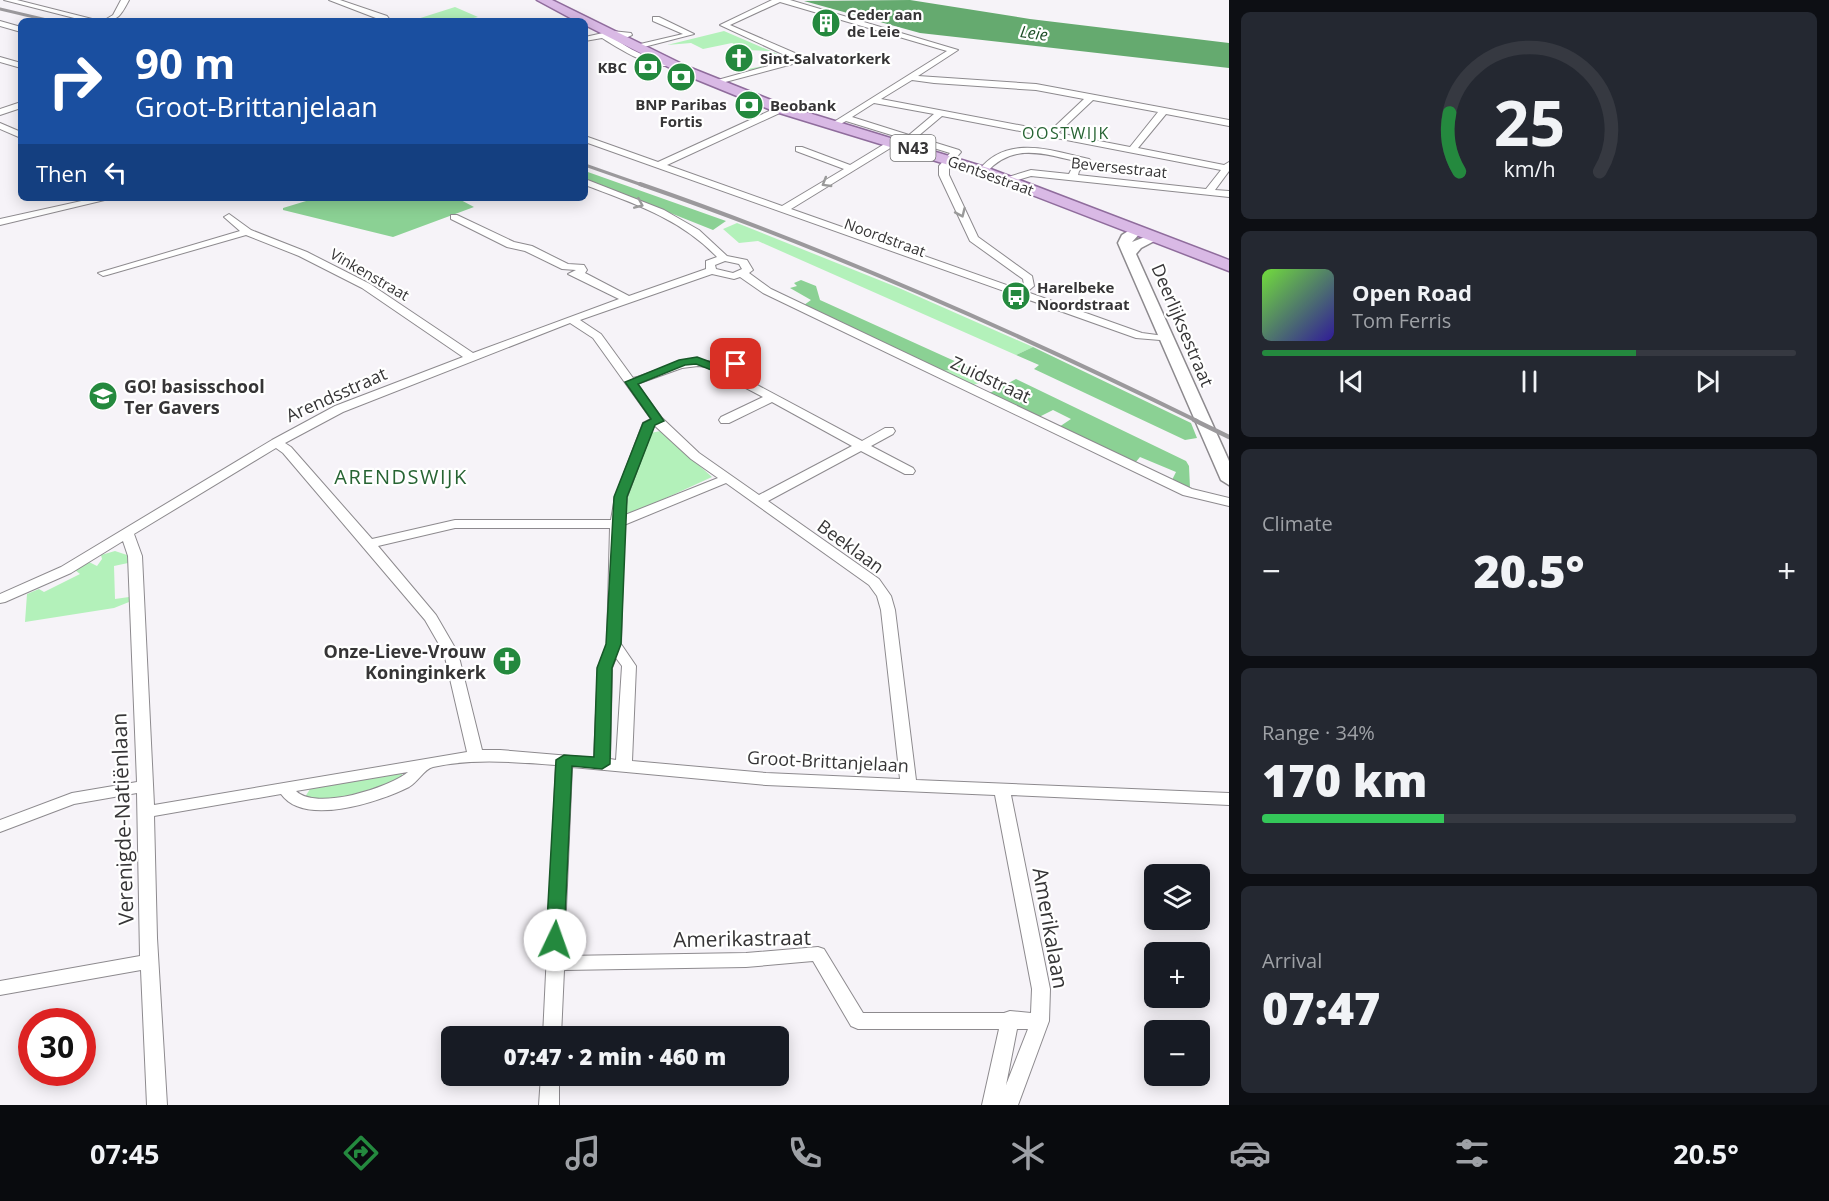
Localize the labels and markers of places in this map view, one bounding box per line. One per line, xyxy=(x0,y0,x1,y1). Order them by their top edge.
place label: Ceder aan de Leie xyxy=(847,4,922,41)
building icon: Ceder aan de Leie xyxy=(810,7,842,39)
church icon: Sint-Salvatorkerk xyxy=(723,42,755,74)
place label: Sint-Salvatorkerk xyxy=(760,48,891,68)
bank icon: KBC xyxy=(632,51,664,83)
place label: KBC xyxy=(597,57,627,77)
bank icon: BNP Paribas Fortis xyxy=(665,61,697,93)
bank icon: Beobank xyxy=(733,89,765,121)
place label: BNP Paribas Fortis xyxy=(635,94,727,131)
place label: Beobank xyxy=(770,95,837,115)
place label: Harelbeke Noordstraat xyxy=(1037,277,1130,314)
bus stop icon: Harelbeke Noordstraat xyxy=(1000,280,1032,312)
pin xyxy=(710,338,761,389)
place label: GO! basisschool Ter Gavers xyxy=(124,374,265,419)
school or university icon: GO! basisschool Ter Gavers xyxy=(87,380,119,412)
place label: Onze-Lieve-Vrouw Koninginkerk xyxy=(323,639,487,684)
church icon: Onze-Lieve-Vrouw Koninginkerk xyxy=(491,645,523,677)

